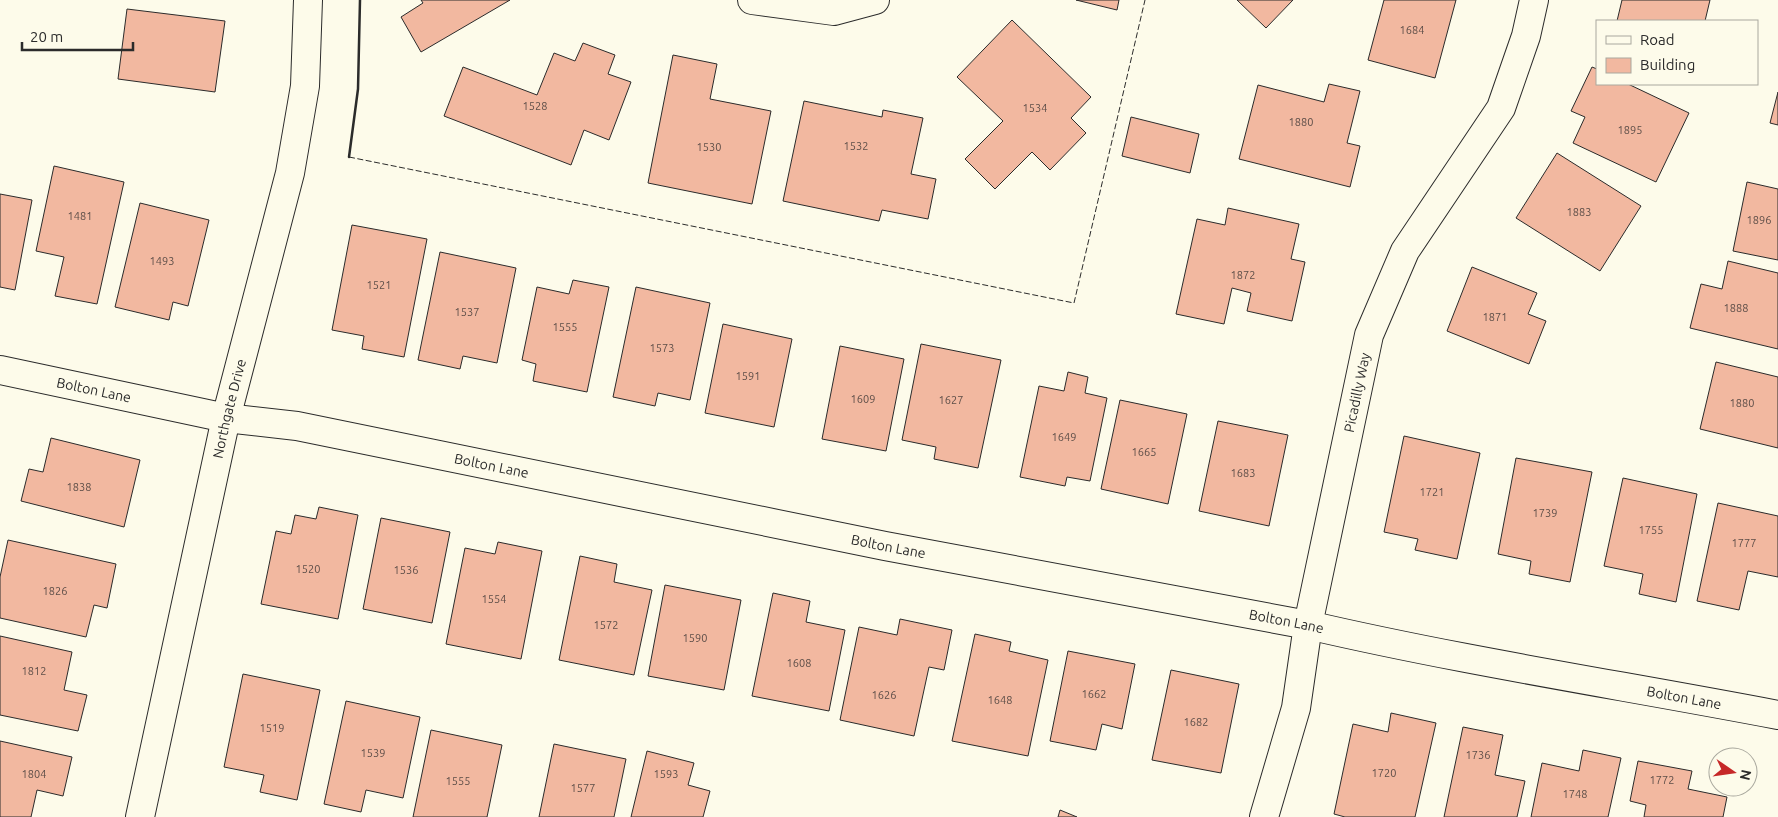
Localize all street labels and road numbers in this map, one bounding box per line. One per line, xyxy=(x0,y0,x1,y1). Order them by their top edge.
street label: Picadilly Way xyxy=(1341,351,1373,434)
street label: Northgate Drive xyxy=(210,357,249,460)
street label: Bolton Lane xyxy=(55,374,133,406)
street label: Bolton Lane xyxy=(453,450,530,481)
street label: Bolton Lane xyxy=(850,531,927,561)
street label: Bolton Lane xyxy=(1248,606,1325,636)
street label: Bolton Lane xyxy=(1645,683,1723,712)

